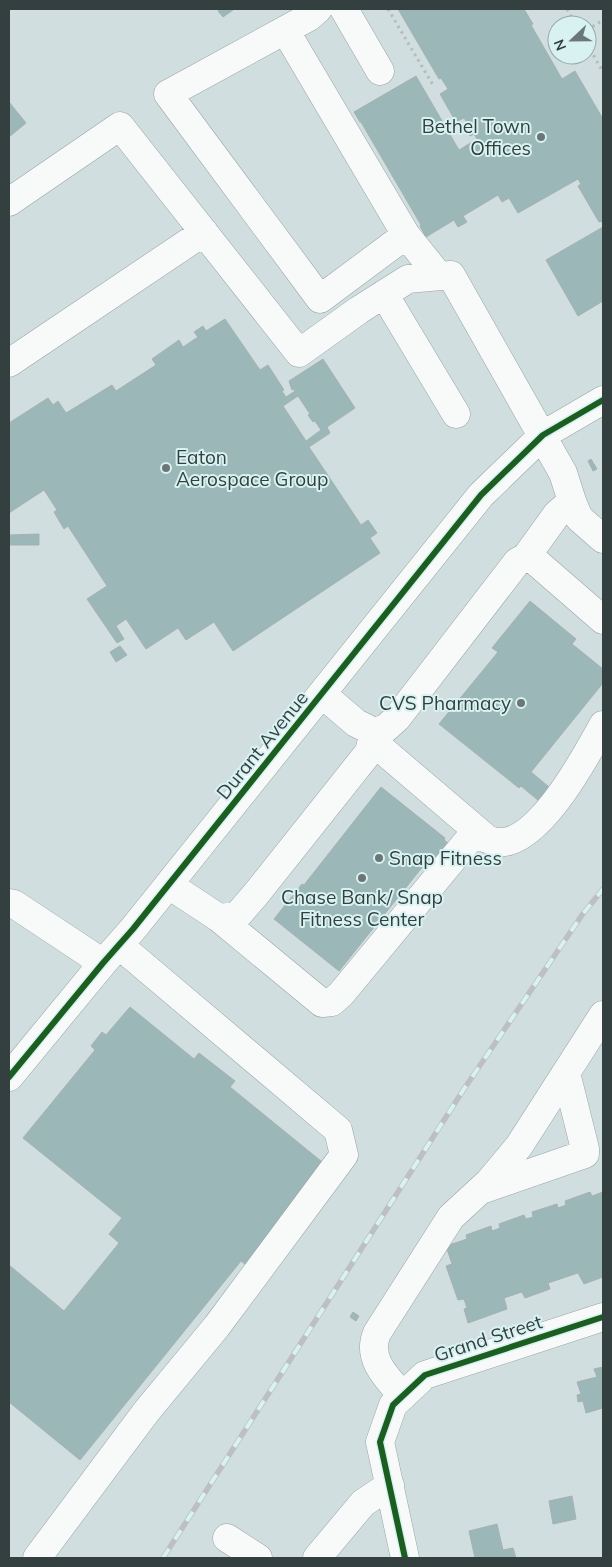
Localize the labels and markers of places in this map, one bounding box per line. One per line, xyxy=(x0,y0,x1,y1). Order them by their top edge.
place label: Bethel Town Offices xyxy=(422,114,531,160)
marker: Bethel Town Offices xyxy=(535,131,547,143)
place label: Eaton Aerospace Group xyxy=(176,445,328,491)
marker: Eaton Aerospace Group xyxy=(160,462,172,474)
place label: CVS Pharmacy xyxy=(379,691,511,715)
marker: CVS Pharmacy xyxy=(515,697,527,709)
place label: Snap Fitness xyxy=(389,846,502,870)
marker: Snap Fitness xyxy=(373,852,385,864)
marker: Chase Bank/ Snap Fitness Center xyxy=(356,872,368,884)
place label: Chase Bank/ Snap Fitness Center xyxy=(281,885,443,931)

